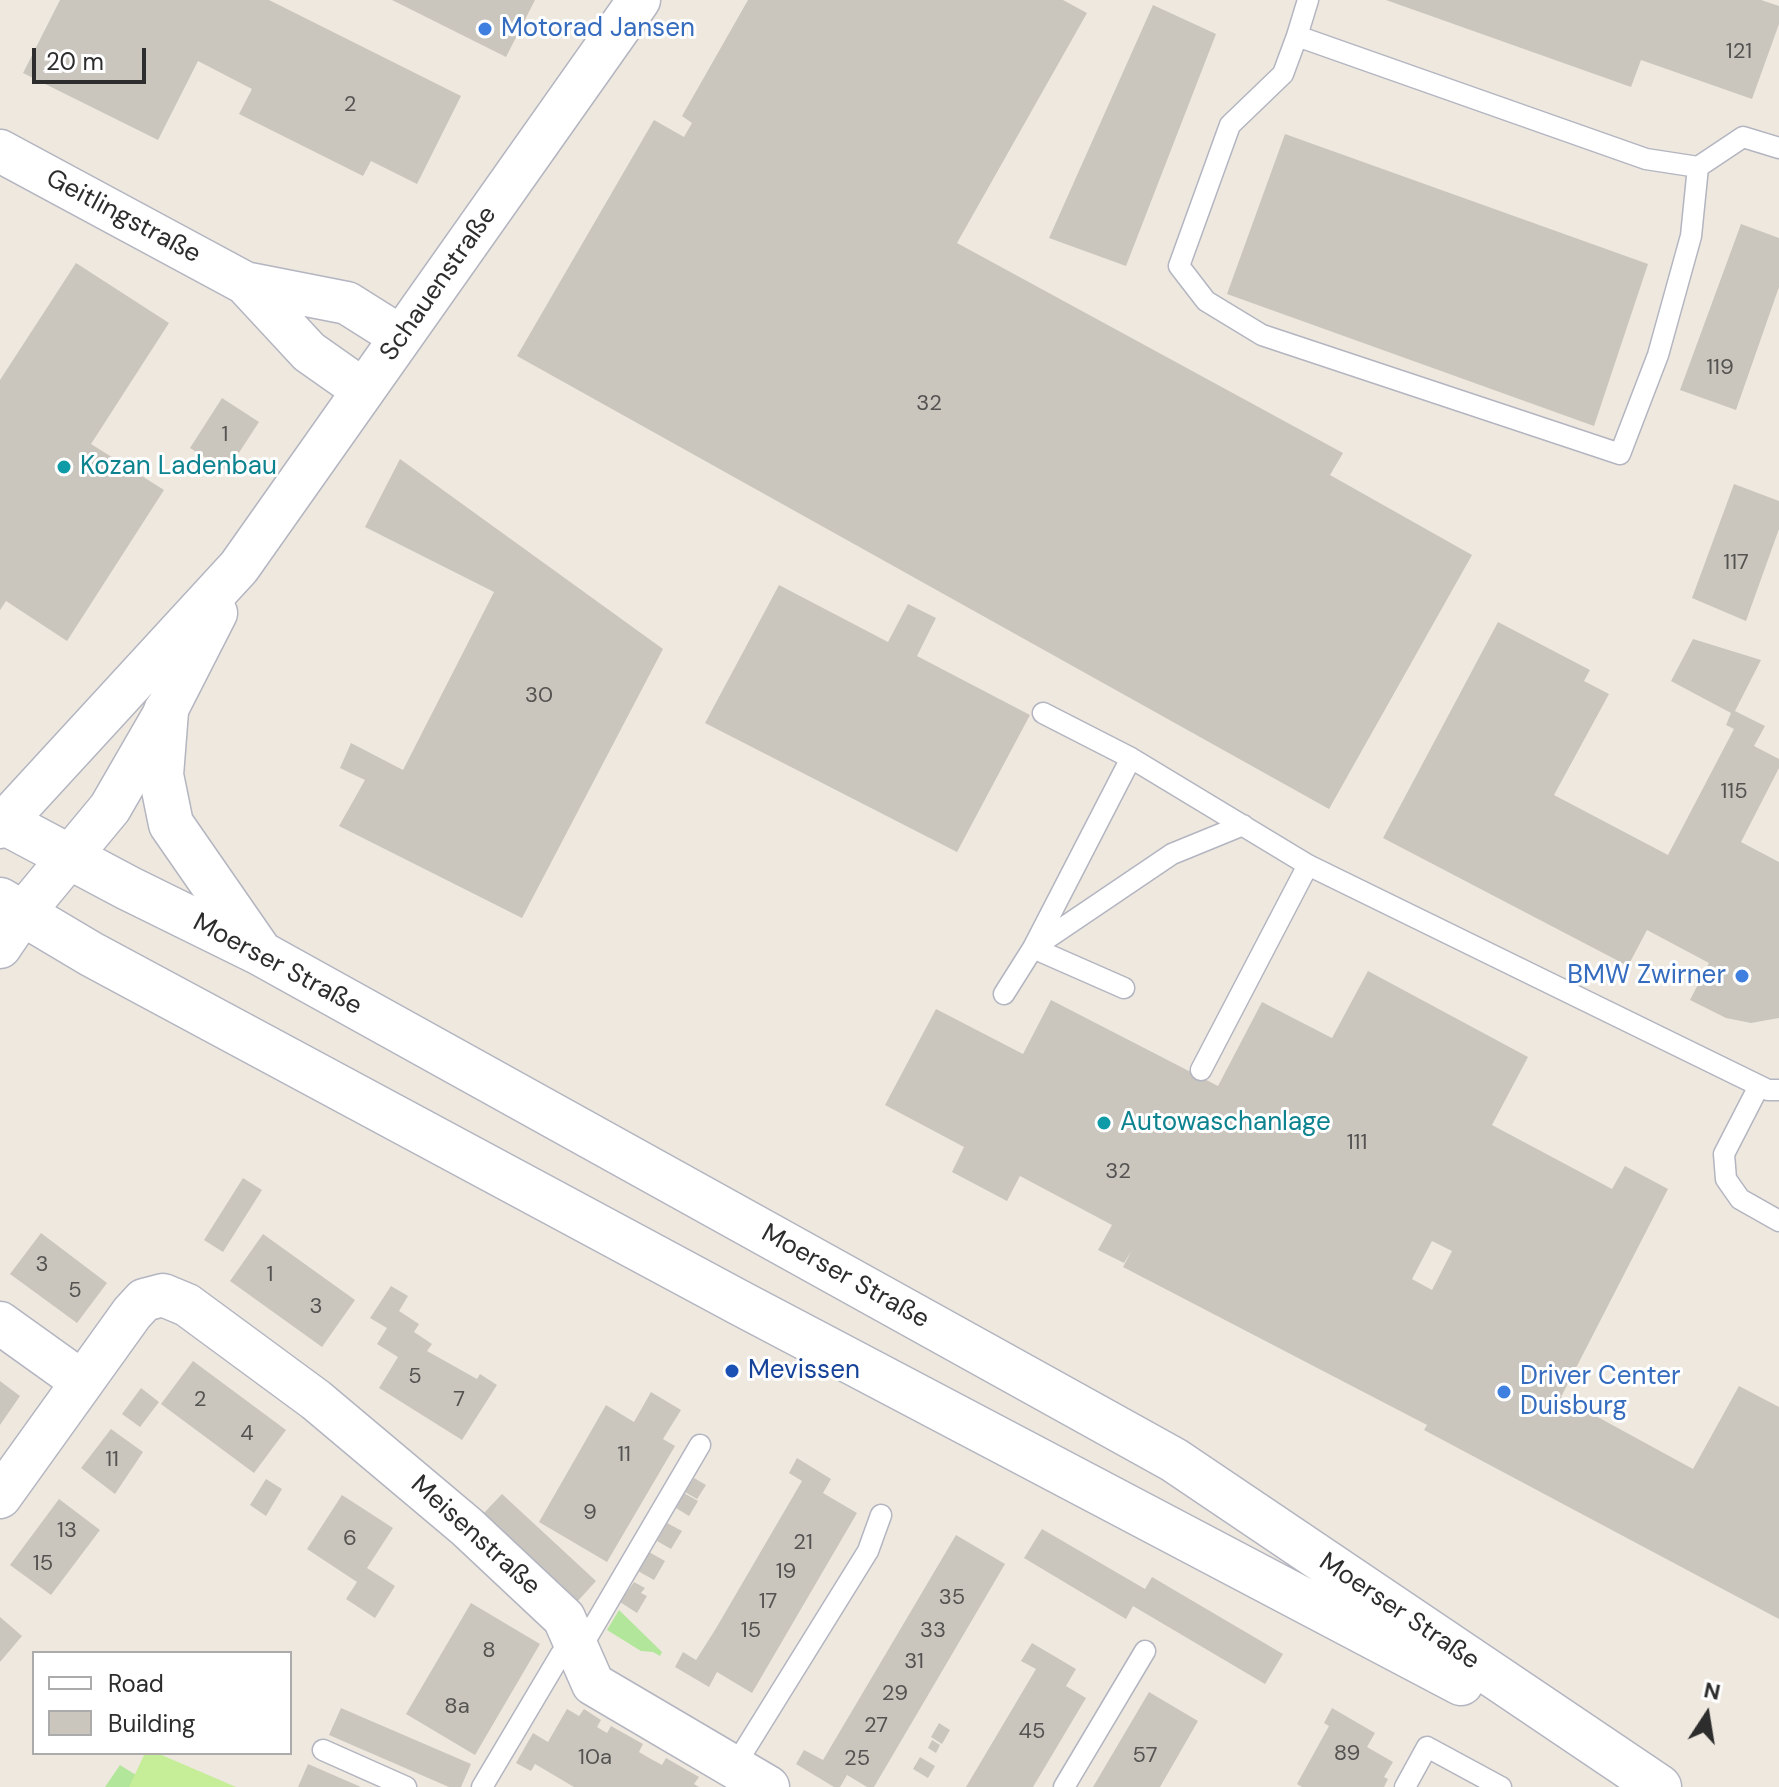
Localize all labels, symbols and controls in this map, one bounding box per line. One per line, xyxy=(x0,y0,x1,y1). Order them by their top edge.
place label: Motorad Jansen xyxy=(501,13,695,45)
marker: Motorad Jansen xyxy=(476,20,494,38)
scale bar xyxy=(36,32,150,82)
house number: 121 xyxy=(1726,39,1752,65)
text: 20 m xyxy=(46,46,104,77)
house number: 2 xyxy=(344,92,356,118)
street label: Geitlingstraße xyxy=(40,163,206,271)
street label: Schauenstraße xyxy=(374,201,504,367)
house number: 119 xyxy=(1706,355,1734,381)
house number: 32 xyxy=(916,391,942,417)
house number: 1 xyxy=(222,422,228,448)
place label: Kozan Ladenbau xyxy=(80,451,277,483)
marker: Kozan Ladenbau xyxy=(55,458,73,476)
house number: 117 xyxy=(1723,550,1749,576)
house number: 30 xyxy=(525,683,553,709)
house number: 115 xyxy=(1720,779,1748,805)
street label: Moerser Straße xyxy=(187,907,367,1023)
place label: BMW Zwirner xyxy=(1567,960,1726,992)
marker: BMW Zwirner xyxy=(1733,967,1751,985)
place label: Autowaschanlage xyxy=(1120,1107,1331,1139)
marker: Autowaschanlage xyxy=(1095,1114,1113,1132)
house number: 111 xyxy=(1347,1130,1367,1156)
house number: 32 xyxy=(1105,1159,1131,1185)
street label: Moerser Straße xyxy=(756,1218,934,1336)
house number: 3 xyxy=(35,1252,49,1278)
house number: 1 xyxy=(267,1262,273,1288)
house number: 5 xyxy=(68,1278,82,1304)
house number: 3 xyxy=(309,1294,323,1320)
place label: Mevissen xyxy=(748,1355,860,1387)
place label: Driver Center Duisburg xyxy=(1520,1361,1681,1422)
marker: Mevissen xyxy=(723,1362,741,1380)
house number: 5 xyxy=(408,1364,422,1390)
marker: Driver Center Duisburg xyxy=(1495,1383,1513,1401)
house number: 2 xyxy=(194,1387,206,1413)
house number: 7 xyxy=(453,1387,465,1413)
house number: 4 xyxy=(240,1421,254,1447)
house number: 11 xyxy=(617,1442,631,1468)
house number: 11 xyxy=(105,1447,119,1473)
street label: Meisenstraße xyxy=(404,1470,546,1602)
house number: 9 xyxy=(583,1500,597,1526)
house number: 13 xyxy=(57,1518,77,1544)
house number: 6 xyxy=(343,1526,357,1552)
house number: 21 xyxy=(793,1530,813,1556)
street label: Moerser Straße xyxy=(1313,1547,1485,1677)
house number: 15 xyxy=(33,1551,53,1577)
house number: 19 xyxy=(776,1559,796,1585)
house number: 35 xyxy=(939,1585,965,1611)
house number: 17 xyxy=(759,1589,777,1615)
house number: 15 xyxy=(741,1618,761,1644)
house number: 33 xyxy=(920,1618,946,1644)
house number: 8 xyxy=(482,1638,496,1664)
house number: 31 xyxy=(904,1649,924,1675)
legend xyxy=(32,1651,292,1755)
text: Road xyxy=(108,1668,164,1699)
north arrow xyxy=(1667,1675,1747,1755)
text: N xyxy=(1701,1675,1723,1707)
house number: 29 xyxy=(882,1681,908,1707)
house number: 8a xyxy=(444,1694,470,1720)
text: Building xyxy=(108,1708,195,1739)
house number: 27 xyxy=(864,1713,888,1739)
house number: 45 xyxy=(1019,1719,1045,1745)
house number: 89 xyxy=(1334,1741,1360,1767)
house number: 57 xyxy=(1133,1743,1157,1769)
house number: 10a xyxy=(578,1745,612,1771)
house number: 25 xyxy=(844,1746,870,1772)

